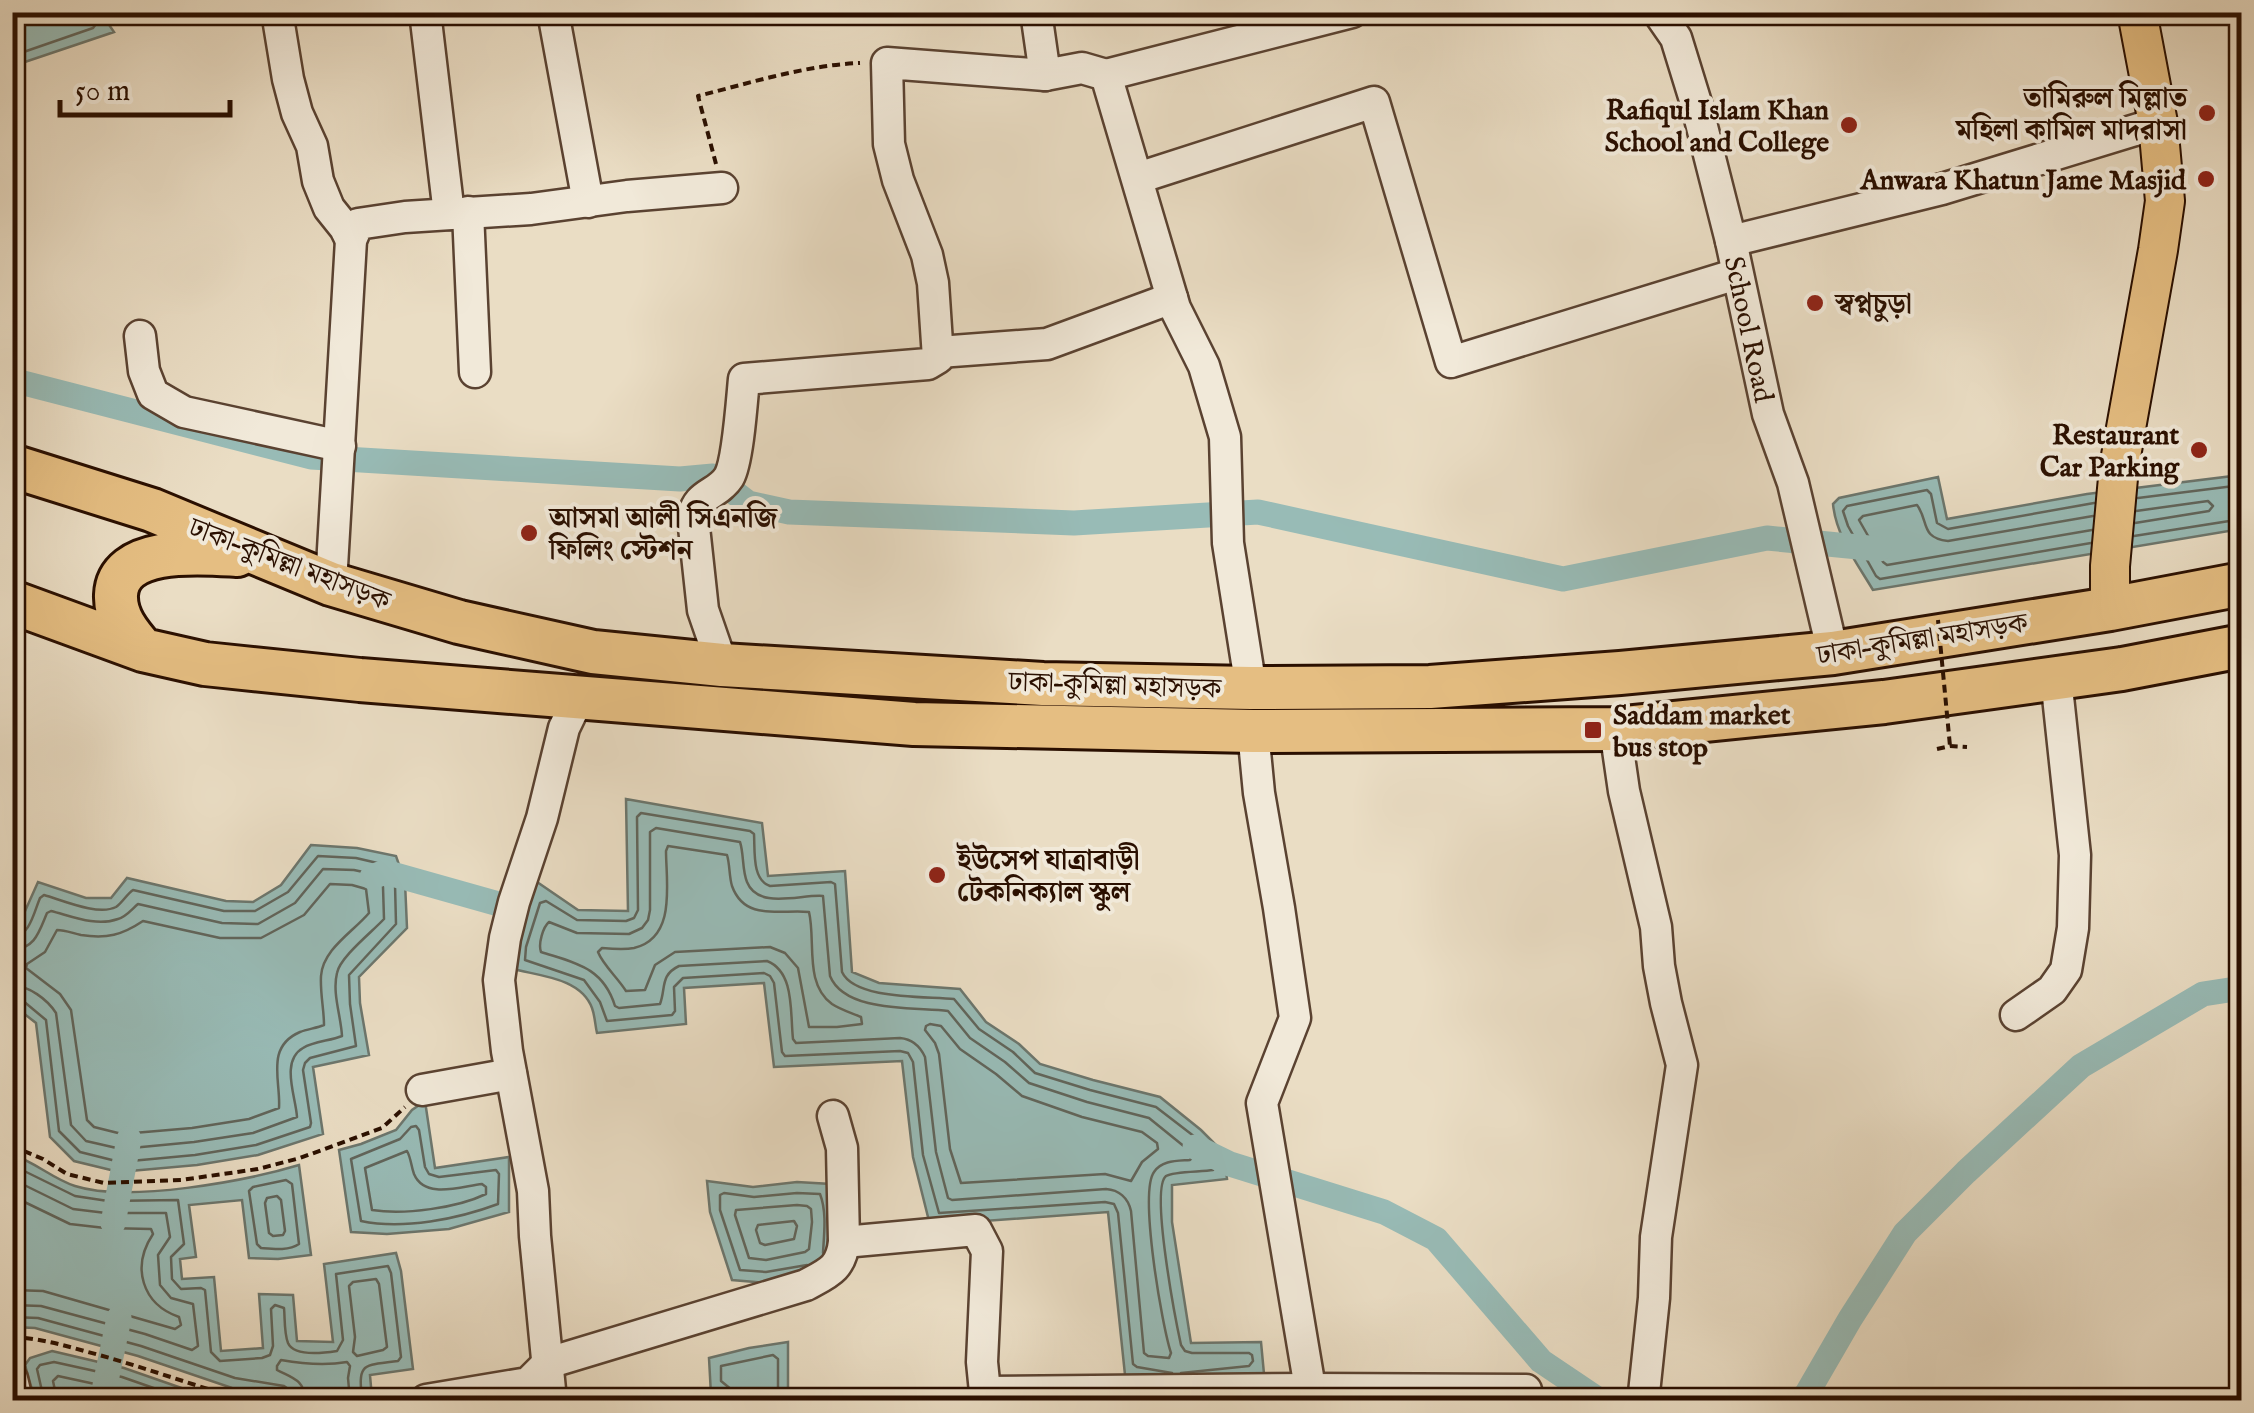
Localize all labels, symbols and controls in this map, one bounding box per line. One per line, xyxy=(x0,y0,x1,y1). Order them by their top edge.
scale bar xyxy=(60,55,230,117)
text: 50 m xyxy=(75,73,130,111)
place label: তামিরুল মিল্লাত মহিলা কামিল মাদরাসা xyxy=(1955,80,2188,149)
place label: Rafiqul Islam Khan School and College xyxy=(1605,94,1829,161)
marker: তামিরুল মিল্লাত মহিলা কামিল মাদরাসা xyxy=(2196,102,2218,124)
marker: Rafiqul Islam Khan School and College xyxy=(1838,114,1860,136)
place label: Anwara Khatun Jame Masjid xyxy=(1860,164,2187,199)
marker: Anwara Khatun Jame Masjid xyxy=(2195,168,2217,190)
street label: School Road xyxy=(1715,253,1780,406)
place label: স্বপ্নচুড়া xyxy=(1834,288,1912,323)
marker: স্বপ্নচুড়া xyxy=(1804,292,1826,314)
place label: Restaurant Car Parking xyxy=(2040,419,2180,486)
marker: Restaurant Car Parking xyxy=(2188,439,2210,461)
place label: আসমা আলী সিএনজি ফিলিং স্টেশন xyxy=(548,500,779,569)
street label: ঢাকা–কুমিল্লা মহাসড়ক xyxy=(183,509,397,620)
marker: আসমা আলী সিএনজি ফিলিং স্টেশন xyxy=(518,522,540,544)
street label: ঢাকা–কুমিল্লা মহাসড়ক xyxy=(1813,604,2031,675)
street label: ঢাকা–কুমিল্লা মহাসড়ক xyxy=(1007,663,1223,708)
place label: Saddam market bus stop xyxy=(1612,699,1791,766)
marker: Saddam market bus stop xyxy=(1582,719,1604,741)
place label: ইউসেপ যাত্রাবাড়ী টেকনিক্যাল স্কুল xyxy=(956,842,1140,912)
marker: ইউসেপ যাত্রাবাড়ী টেকনিক্যাল স্কুল xyxy=(926,864,948,886)

